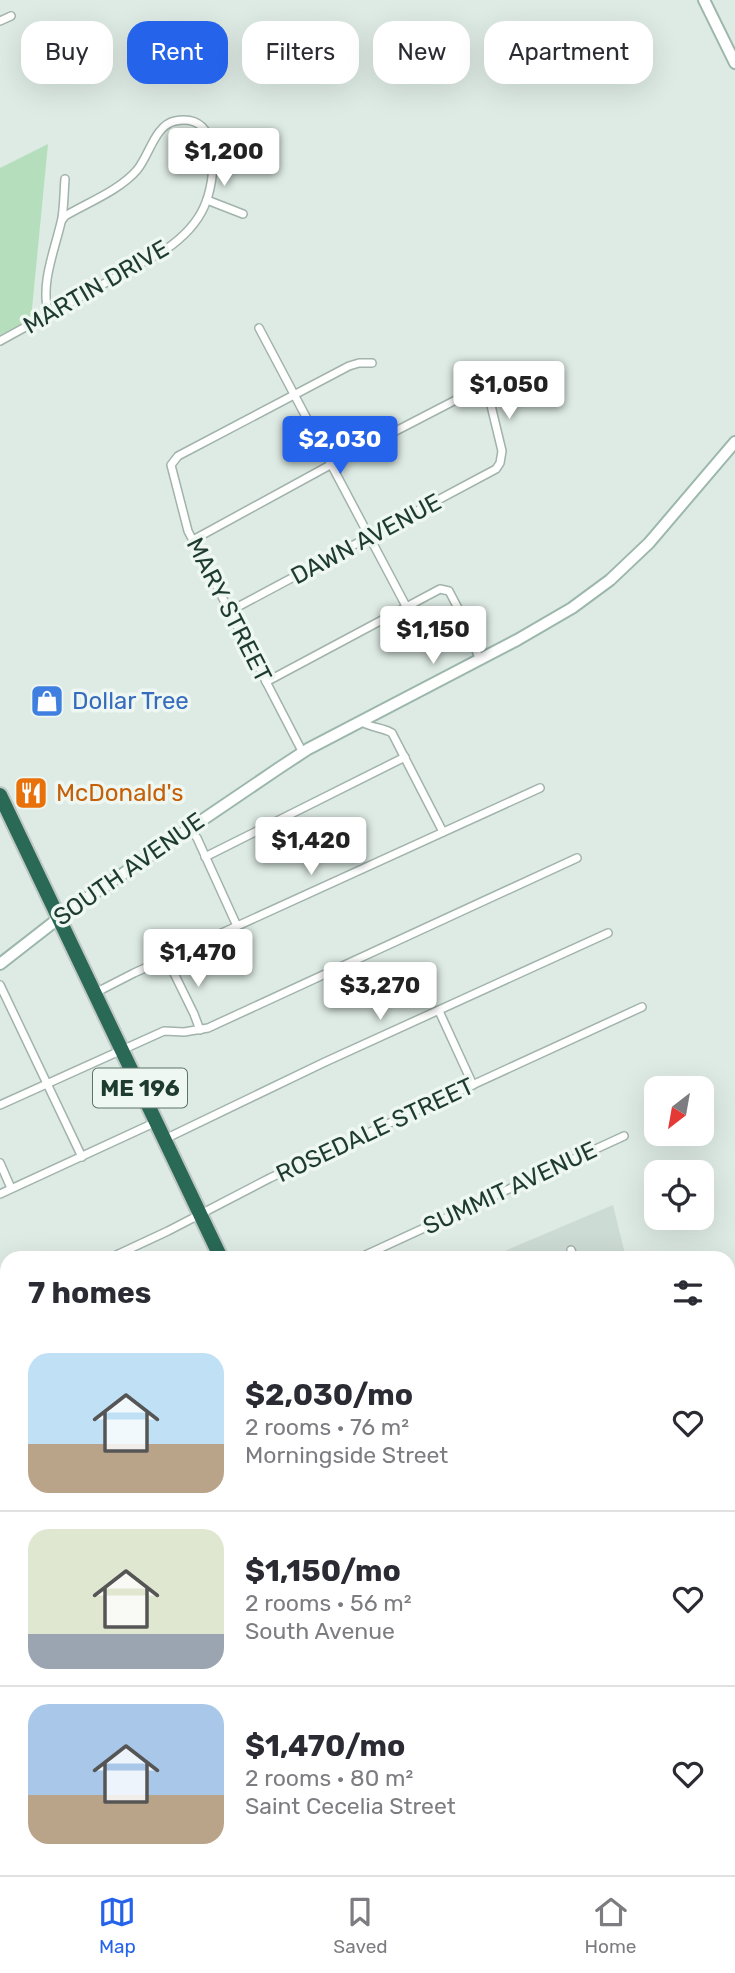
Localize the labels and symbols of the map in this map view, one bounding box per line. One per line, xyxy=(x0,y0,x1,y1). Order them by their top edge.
pin: $1,200 xyxy=(167,128,281,188)
street label: MARTIN DRIVE xyxy=(19,234,173,340)
pin: $1,050 xyxy=(452,362,566,421)
pin: $2,030 xyxy=(283,416,397,476)
street label: DAWN AVENUE xyxy=(286,488,446,590)
street label: MARY STREET xyxy=(181,533,277,687)
pin: $1,150 xyxy=(376,606,490,666)
shop icon: Dollar Tree xyxy=(28,682,66,720)
place label: Dollar Tree xyxy=(72,687,189,715)
restaurant icon: McDonald's xyxy=(12,774,50,812)
place label: McDonald's xyxy=(56,779,183,807)
street label: SOUTH AVENUE xyxy=(48,807,210,931)
pin: $1,420 xyxy=(254,818,368,877)
pin: $1,470 xyxy=(141,930,255,989)
pin: $3,270 xyxy=(323,962,437,1022)
road number: ME 196 xyxy=(93,1068,187,1107)
street label: ROSEDALE STREET xyxy=(272,1072,478,1188)
north arrow xyxy=(644,1076,714,1146)
street label: SUMMIT AVENUE xyxy=(419,1136,601,1240)

